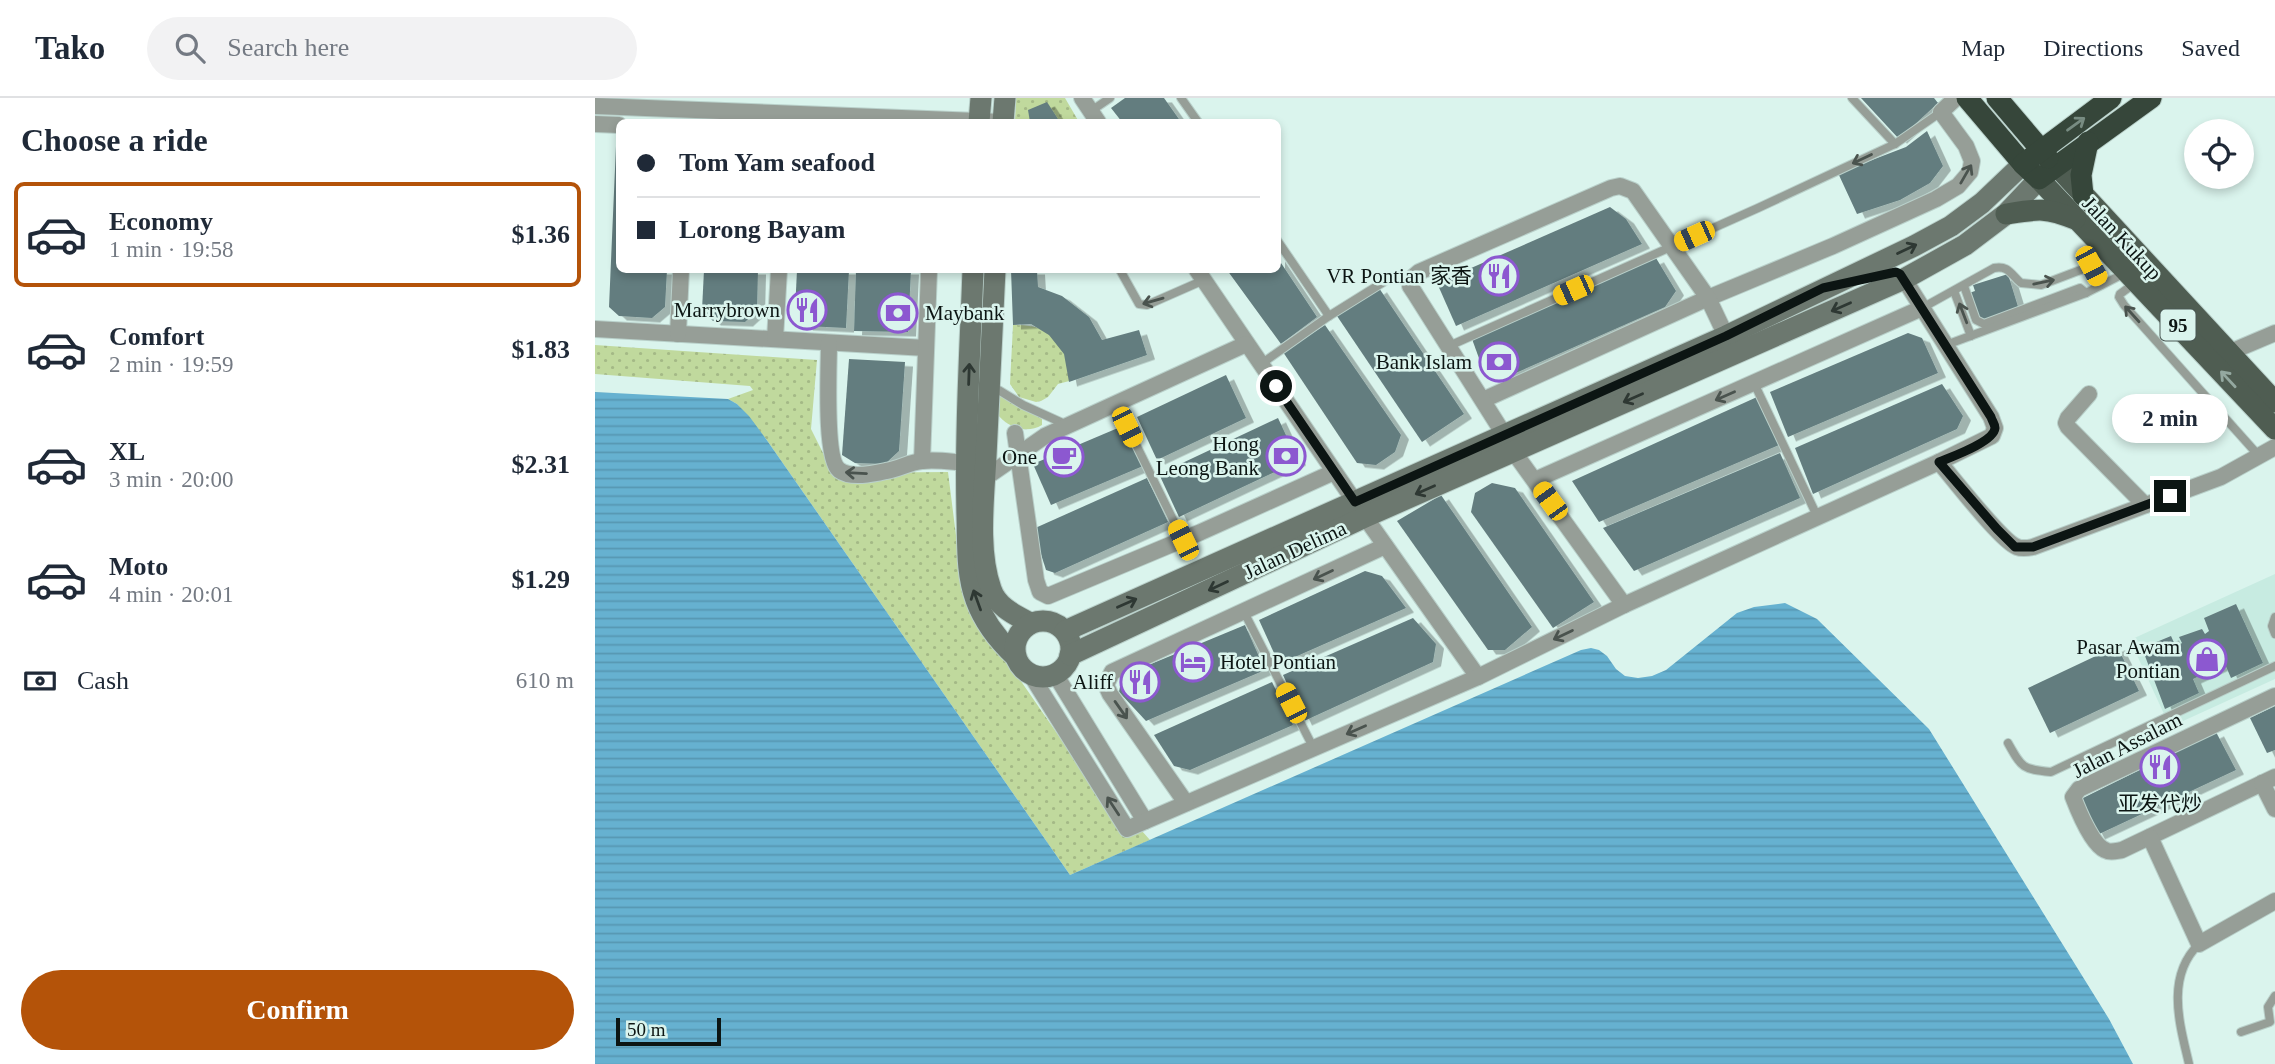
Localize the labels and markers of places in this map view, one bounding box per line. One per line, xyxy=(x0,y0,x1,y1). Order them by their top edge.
restaurant icon: VR Pontian 家香 xyxy=(1478,255,1520,297)
place label: VR Pontian 家香 xyxy=(1326,264,1472,288)
restaurant icon: Marrybrown xyxy=(786,289,828,331)
bank icon: Maybank xyxy=(877,292,919,334)
place label: Marrybrown xyxy=(674,298,780,322)
place label: Maybank xyxy=(925,301,1005,325)
bank icon: Bank Islam xyxy=(1478,341,1520,383)
place label: Bank Islam xyxy=(1376,350,1472,374)
place label: Hong Leong Bank xyxy=(1156,432,1259,480)
bank icon: Hong Leong Bank xyxy=(1265,435,1307,477)
cafe icon: One xyxy=(1043,436,1085,478)
place label: One xyxy=(1002,445,1037,469)
place label: Pasar Awam Pontian xyxy=(2076,635,2180,683)
shop icon: Pasar Awam Pontian xyxy=(2186,638,2228,680)
hotel icon: Hotel Pontian xyxy=(1172,641,1214,683)
place label: Hotel Pontian xyxy=(1220,650,1337,674)
restaurant icon: Aliff xyxy=(1119,661,1161,703)
place label: Aliff xyxy=(1073,670,1113,694)
restaurant icon: 亚发代炒 xyxy=(2139,746,2181,788)
place label: 亚发代炒 xyxy=(2118,792,2202,816)

